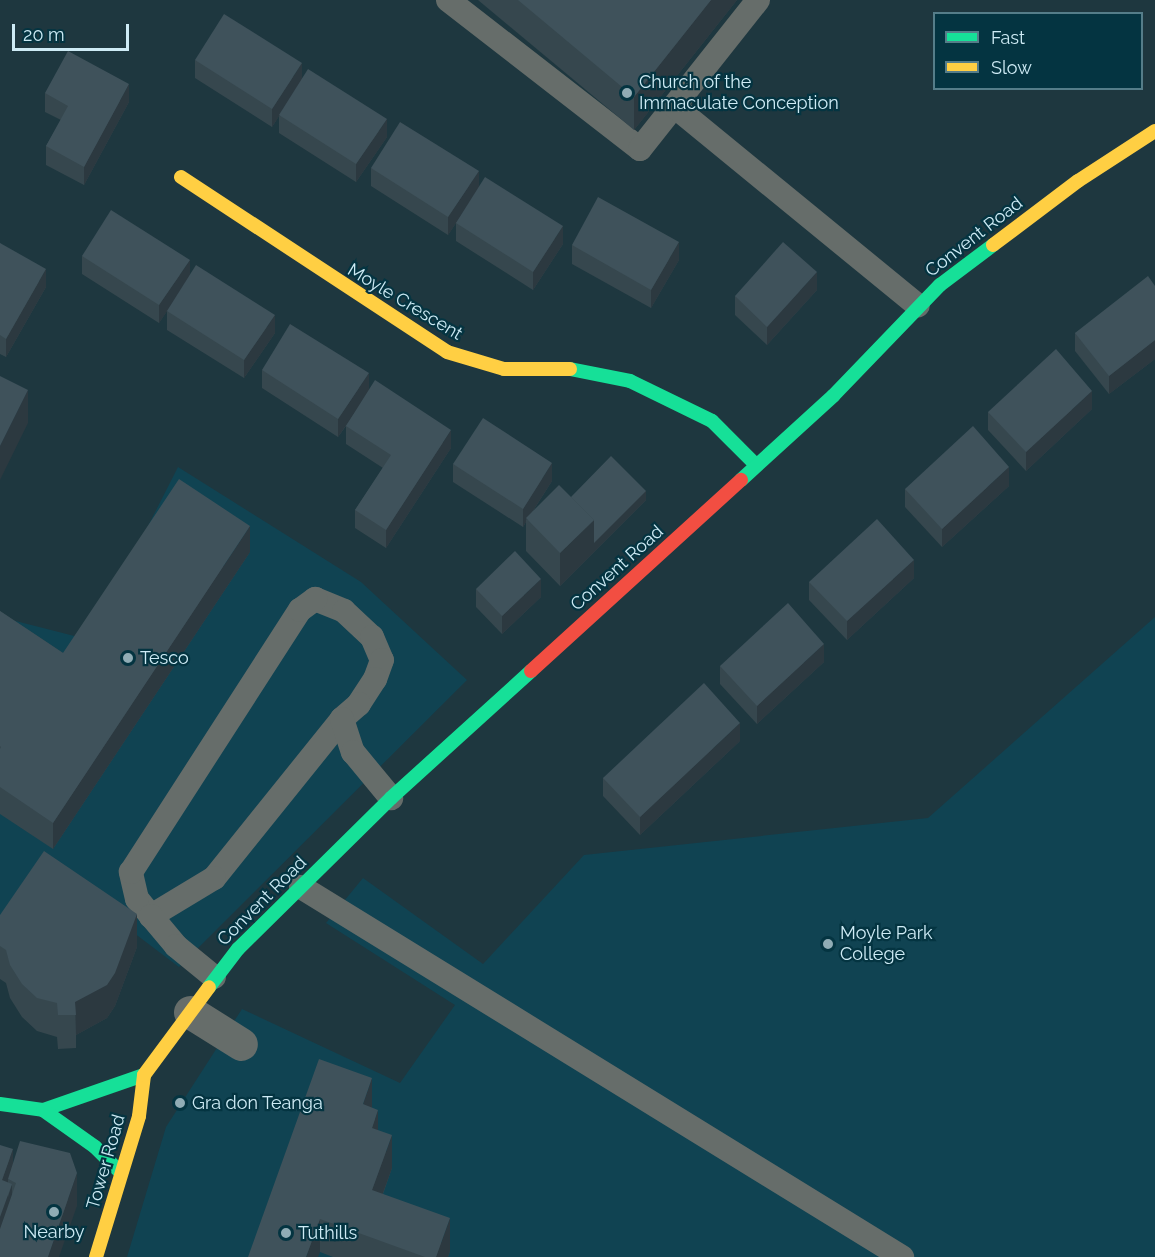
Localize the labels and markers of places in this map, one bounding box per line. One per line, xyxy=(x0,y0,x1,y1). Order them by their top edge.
place label: Church of the Immaculate Conception xyxy=(639,72,839,115)
marker: Church of the Immaculate Conception xyxy=(620,86,634,100)
place label: Tesco xyxy=(140,647,189,669)
marker: Tesco xyxy=(121,651,135,665)
place label: Moyle Park College xyxy=(840,923,933,966)
marker: Moyle Park College xyxy=(821,937,835,951)
place label: Gra don Teanga xyxy=(192,1092,323,1114)
marker: Gra don Teanga xyxy=(173,1096,187,1110)
marker: Nearby xyxy=(47,1205,61,1219)
place label: Nearby xyxy=(24,1221,84,1243)
place label: Tuthills xyxy=(298,1222,357,1244)
marker: Tuthills xyxy=(279,1226,293,1240)

